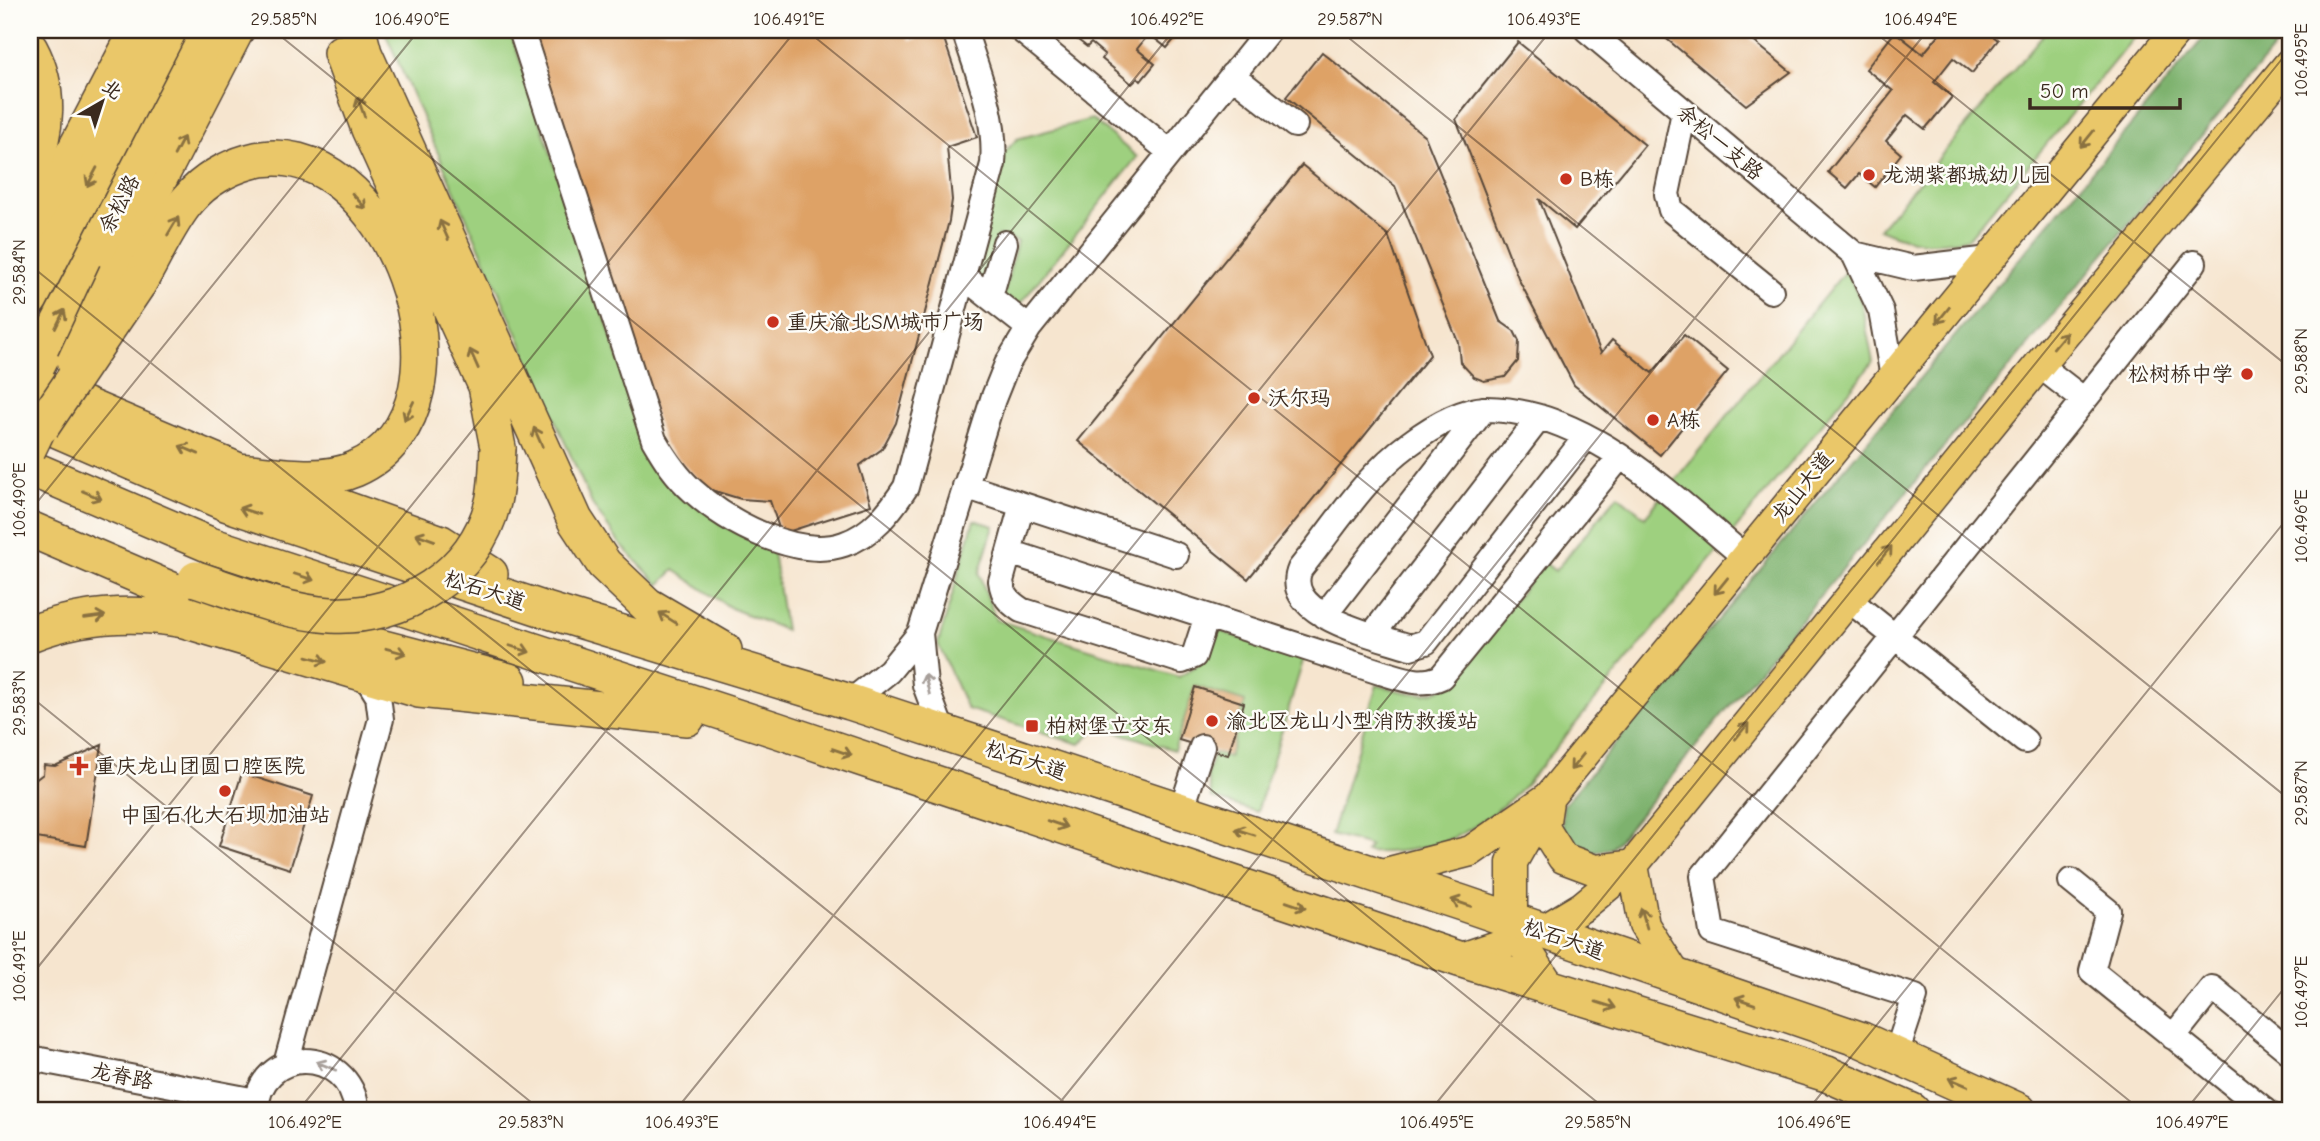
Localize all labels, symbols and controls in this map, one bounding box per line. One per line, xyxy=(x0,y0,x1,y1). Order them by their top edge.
text: 29.585°N xyxy=(251,9,317,30)
text: 106.490°E xyxy=(374,9,450,30)
text: 106.491°E xyxy=(753,9,825,30)
text: 106.492°E xyxy=(1130,9,1204,30)
text: 29.587°N xyxy=(1317,9,1383,30)
text: 106.493°E xyxy=(1507,9,1581,30)
text: 106.494°E xyxy=(1885,9,1958,30)
text: 106.495°E xyxy=(2291,23,2312,97)
north arrow xyxy=(66,66,136,136)
scale bar xyxy=(2030,66,2180,110)
text: 北 xyxy=(98,75,126,104)
text: 50 m xyxy=(2040,79,2089,103)
one-way arrow xyxy=(354,97,366,119)
street label: 余松一支路 xyxy=(1672,99,1768,185)
one-way arrow xyxy=(2080,130,2095,148)
one-way arrow xyxy=(173,136,186,157)
place label: 龙湖紫都城幼儿园 xyxy=(1883,163,2051,187)
one-way arrow xyxy=(85,166,98,187)
place label: B栋 xyxy=(1580,167,1614,191)
marker: 龙湖紫都城幼儿园 xyxy=(1861,167,1877,183)
street label: 余松路 xyxy=(94,171,144,237)
marker: B栋 xyxy=(1558,171,1574,187)
one-way arrow xyxy=(351,192,367,210)
one-way arrow xyxy=(166,216,180,236)
one-way arrow xyxy=(437,220,450,241)
text: 29.584°N xyxy=(9,239,30,305)
one-way arrow xyxy=(1935,306,1951,324)
one-way arrow xyxy=(53,309,67,330)
place label: 重庆渝北SM城市广场 xyxy=(787,310,984,334)
marker: 重庆渝北SM城市广场 xyxy=(765,314,781,330)
text: 29.588°N xyxy=(2291,328,2312,394)
one-way arrow xyxy=(2052,331,2068,349)
one-way arrow xyxy=(466,349,479,370)
place label: 松树桥中学 xyxy=(2128,362,2233,386)
marker: 松树桥中学 xyxy=(2239,366,2255,382)
place label: 沃尔玛 xyxy=(1268,386,1331,410)
marker: 沃尔玛 xyxy=(1246,390,1262,406)
one-way arrow xyxy=(402,400,416,421)
place label: A栋 xyxy=(1667,408,1700,432)
marker: A栋 xyxy=(1645,412,1661,428)
one-way arrow xyxy=(531,427,544,449)
one-way arrow xyxy=(178,443,200,456)
street label: 龙山大道 xyxy=(1766,447,1838,527)
text: 106.490°E xyxy=(9,462,30,538)
one-way arrow xyxy=(81,489,103,502)
text: 106.496°E xyxy=(2291,489,2312,563)
one-way arrow xyxy=(238,504,260,516)
one-way arrow xyxy=(414,530,436,542)
one-way arrow xyxy=(1877,546,1893,564)
street label: 松石大道 xyxy=(441,566,529,614)
one-way arrow xyxy=(293,571,315,584)
one-way arrow xyxy=(1714,577,1729,595)
one-way arrow xyxy=(84,610,106,623)
one-way arrow xyxy=(658,611,678,625)
one-way arrow xyxy=(509,644,531,656)
one-way arrow xyxy=(384,646,406,659)
one-way arrow xyxy=(306,653,328,666)
text: 29.583°N xyxy=(9,670,30,736)
one-way arrow xyxy=(919,673,933,696)
place label: 渝北区龙山小型消防救援站 xyxy=(1226,709,1478,733)
marker: 渝北区龙山小型消防救援站 xyxy=(1204,713,1220,729)
place label: 柏树堡立交东 xyxy=(1046,714,1172,738)
marker: 柏树堡立交东 xyxy=(1024,718,1040,734)
one-way arrow xyxy=(1734,722,1749,740)
street label: 松石大道 xyxy=(982,736,1070,784)
one-way arrow xyxy=(830,747,852,759)
one-way arrow xyxy=(1570,753,1585,771)
place label: 重庆龙山团圆口腔医院 xyxy=(95,754,305,778)
marker: 重庆龙山团圆口腔医院 xyxy=(69,756,89,776)
text: 29.587°N xyxy=(2291,760,2312,826)
marker: 中国石化大石坝加油站 xyxy=(217,783,233,799)
place label: 中国石化大石坝加油站 xyxy=(120,803,330,827)
one-way arrow xyxy=(1046,819,1068,831)
one-way arrow xyxy=(1234,825,1256,837)
one-way arrow xyxy=(1450,896,1472,908)
one-way arrow xyxy=(1285,899,1307,912)
one-way arrow xyxy=(1637,907,1650,930)
street label: 松石大道 xyxy=(1520,914,1608,964)
text: 106.491°E xyxy=(9,930,30,1002)
text: 106.497°E xyxy=(2291,956,2312,1028)
one-way arrow xyxy=(1735,993,1757,1006)
one-way arrow xyxy=(1594,1000,1616,1012)
street label: 龙脊路 xyxy=(89,1058,155,1094)
one-way arrow xyxy=(316,1059,337,1072)
one-way arrow xyxy=(1947,1075,1969,1088)
text: 106.492°E xyxy=(268,1112,342,1133)
text: 29.583°N xyxy=(498,1112,564,1133)
text: 106.493°E xyxy=(645,1112,719,1133)
text: 106.494°E xyxy=(1024,1112,1097,1133)
text: 106.495°E xyxy=(1400,1112,1474,1133)
text: 29.585°N xyxy=(1565,1112,1631,1133)
text: 106.496°E xyxy=(1777,1112,1851,1133)
text: 106.497°E xyxy=(2156,1112,2228,1133)

